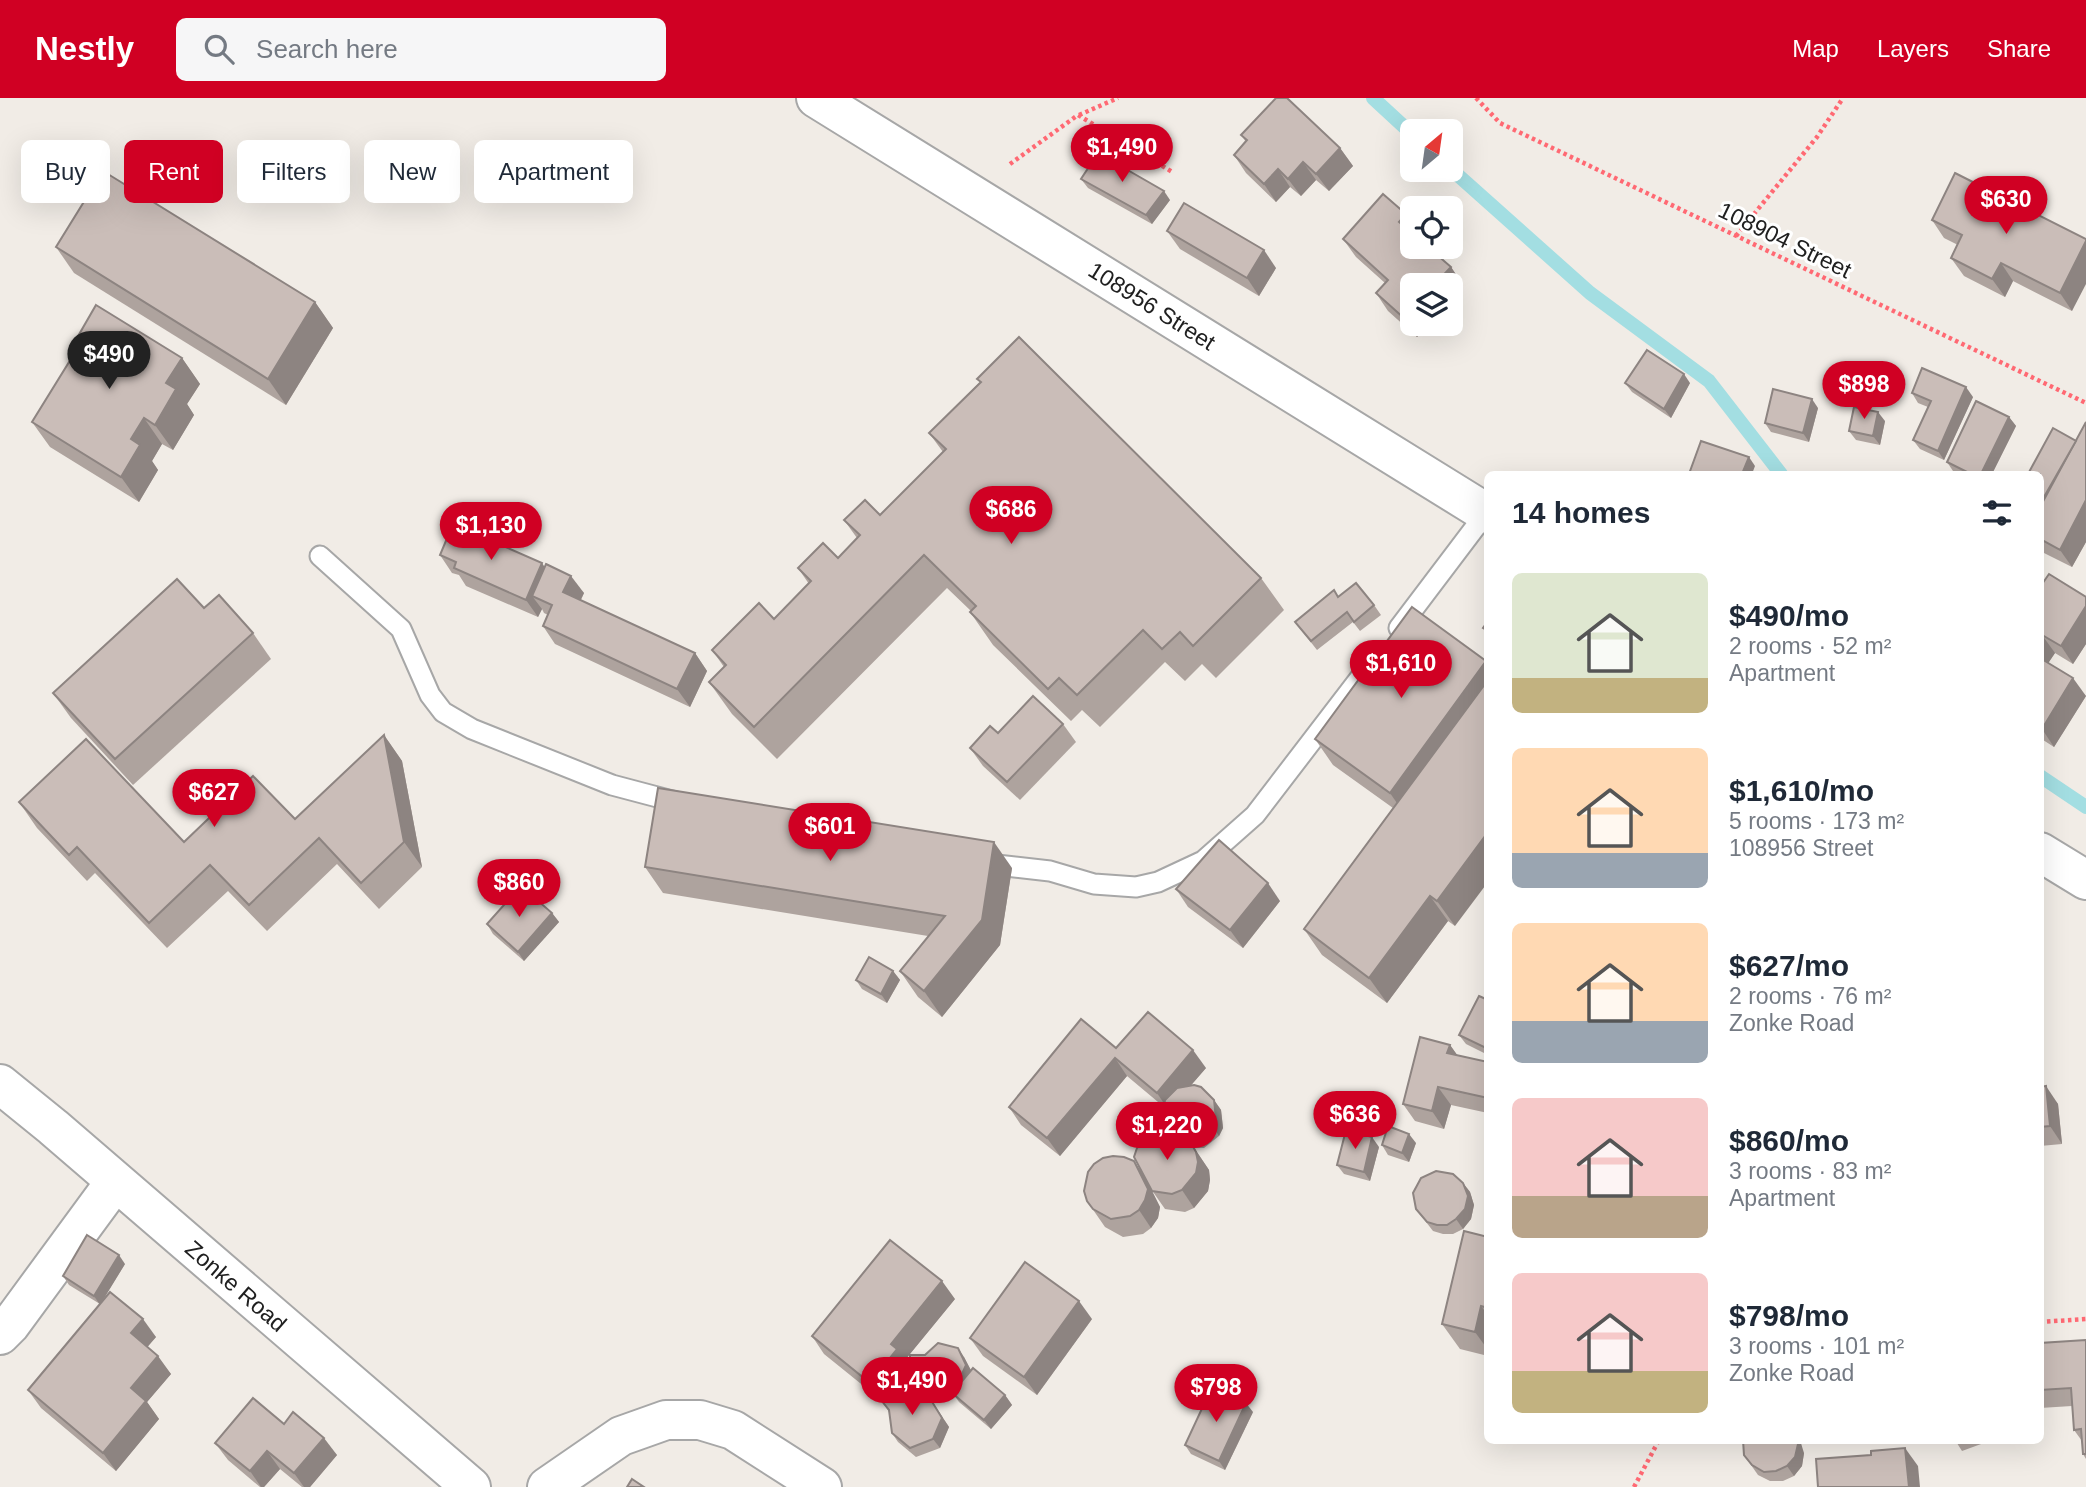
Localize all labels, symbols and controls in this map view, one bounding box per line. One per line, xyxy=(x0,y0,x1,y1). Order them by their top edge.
search box xyxy=(176,18,666,81)
text: Nestly xyxy=(35,30,134,67)
icon: search xyxy=(200,30,238,68)
text: Search here xyxy=(256,34,398,64)
text: Map xyxy=(1792,35,1839,62)
text: Layers xyxy=(1877,35,1949,62)
text: Share xyxy=(1987,35,2051,62)
north arrow xyxy=(1400,119,1463,182)
map controls xyxy=(1400,119,1463,336)
pin: $1,490 xyxy=(1065,125,1179,184)
text: $1,490 xyxy=(1087,134,1157,160)
chip: Buy xyxy=(21,140,110,203)
chip: Rent xyxy=(124,140,223,203)
chip: Filters xyxy=(237,140,350,203)
chip: New xyxy=(364,140,460,203)
chip: Apartment xyxy=(474,140,633,203)
pin: $630 xyxy=(1965,176,2047,236)
text: $630 xyxy=(1980,186,2032,212)
button: locate xyxy=(1400,196,1463,259)
street label: 108904 Street xyxy=(1714,197,1856,284)
street label: 108956 Street xyxy=(1084,257,1221,356)
button: layers xyxy=(1400,273,1463,336)
pin: $490 xyxy=(68,331,150,391)
text: $490 xyxy=(83,341,135,367)
pin: $898 xyxy=(1823,362,1905,421)
text: $898 xyxy=(1838,371,1890,397)
pin: $686 xyxy=(970,486,1052,546)
icon: filters xyxy=(1978,494,2016,532)
text: $686 xyxy=(985,496,1037,522)
text: 14 homes xyxy=(1512,496,1650,529)
pin: $1,130 xyxy=(434,503,548,562)
text: $1,130 xyxy=(456,512,526,538)
text: $490/mo xyxy=(1729,599,1849,632)
icon: home xyxy=(1568,601,1652,685)
text: 2 rooms · 52 m² xyxy=(1729,633,1891,659)
pin: $1,610 xyxy=(1344,640,1458,700)
text: $1,610 xyxy=(1366,650,1436,676)
text: Apartment xyxy=(1729,660,1835,686)
pin: $627 xyxy=(173,770,255,829)
text: $1,610/mo xyxy=(1729,774,1874,807)
icon: home xyxy=(1568,776,1652,860)
text: $627 xyxy=(188,779,240,805)
pin: $601 xyxy=(789,804,871,863)
text: 5 rooms · 173 m² xyxy=(1729,808,1904,834)
text: $601 xyxy=(804,813,856,839)
text: 108956 Street xyxy=(1729,835,1874,861)
pin: $860 xyxy=(478,860,560,919)
text: $860 xyxy=(493,869,545,895)
text: $627/mo xyxy=(1729,949,1849,982)
icon: home xyxy=(1568,951,1652,1035)
text: 2 rooms · 76 m² xyxy=(1729,983,1891,1009)
text: Zonke Road xyxy=(1729,1010,1854,1036)
pin: $636 xyxy=(1314,1091,1396,1151)
text: $636 xyxy=(1329,1101,1381,1127)
pin: $1,220 xyxy=(1110,1102,1224,1162)
text: $1,220 xyxy=(1132,1112,1202,1138)
text: $860/mo xyxy=(1729,1124,1849,1157)
icon: home xyxy=(1568,1126,1652,1210)
text: 3 rooms · 83 m² xyxy=(1729,1158,1891,1184)
text: Apartment xyxy=(1729,1185,1835,1211)
street label: Zonke Road xyxy=(180,1235,292,1337)
text: $798/mo xyxy=(1729,1299,1849,1332)
icon: home xyxy=(1568,1301,1652,1385)
text: 3 rooms · 101 m² xyxy=(1729,1333,1904,1359)
pin: $1,490 xyxy=(855,1358,969,1417)
text: Zonke Road xyxy=(1729,1360,1854,1386)
pin: $798 xyxy=(1175,1364,1257,1424)
text: $1,490 xyxy=(877,1367,947,1393)
text: $798 xyxy=(1190,1374,1242,1400)

